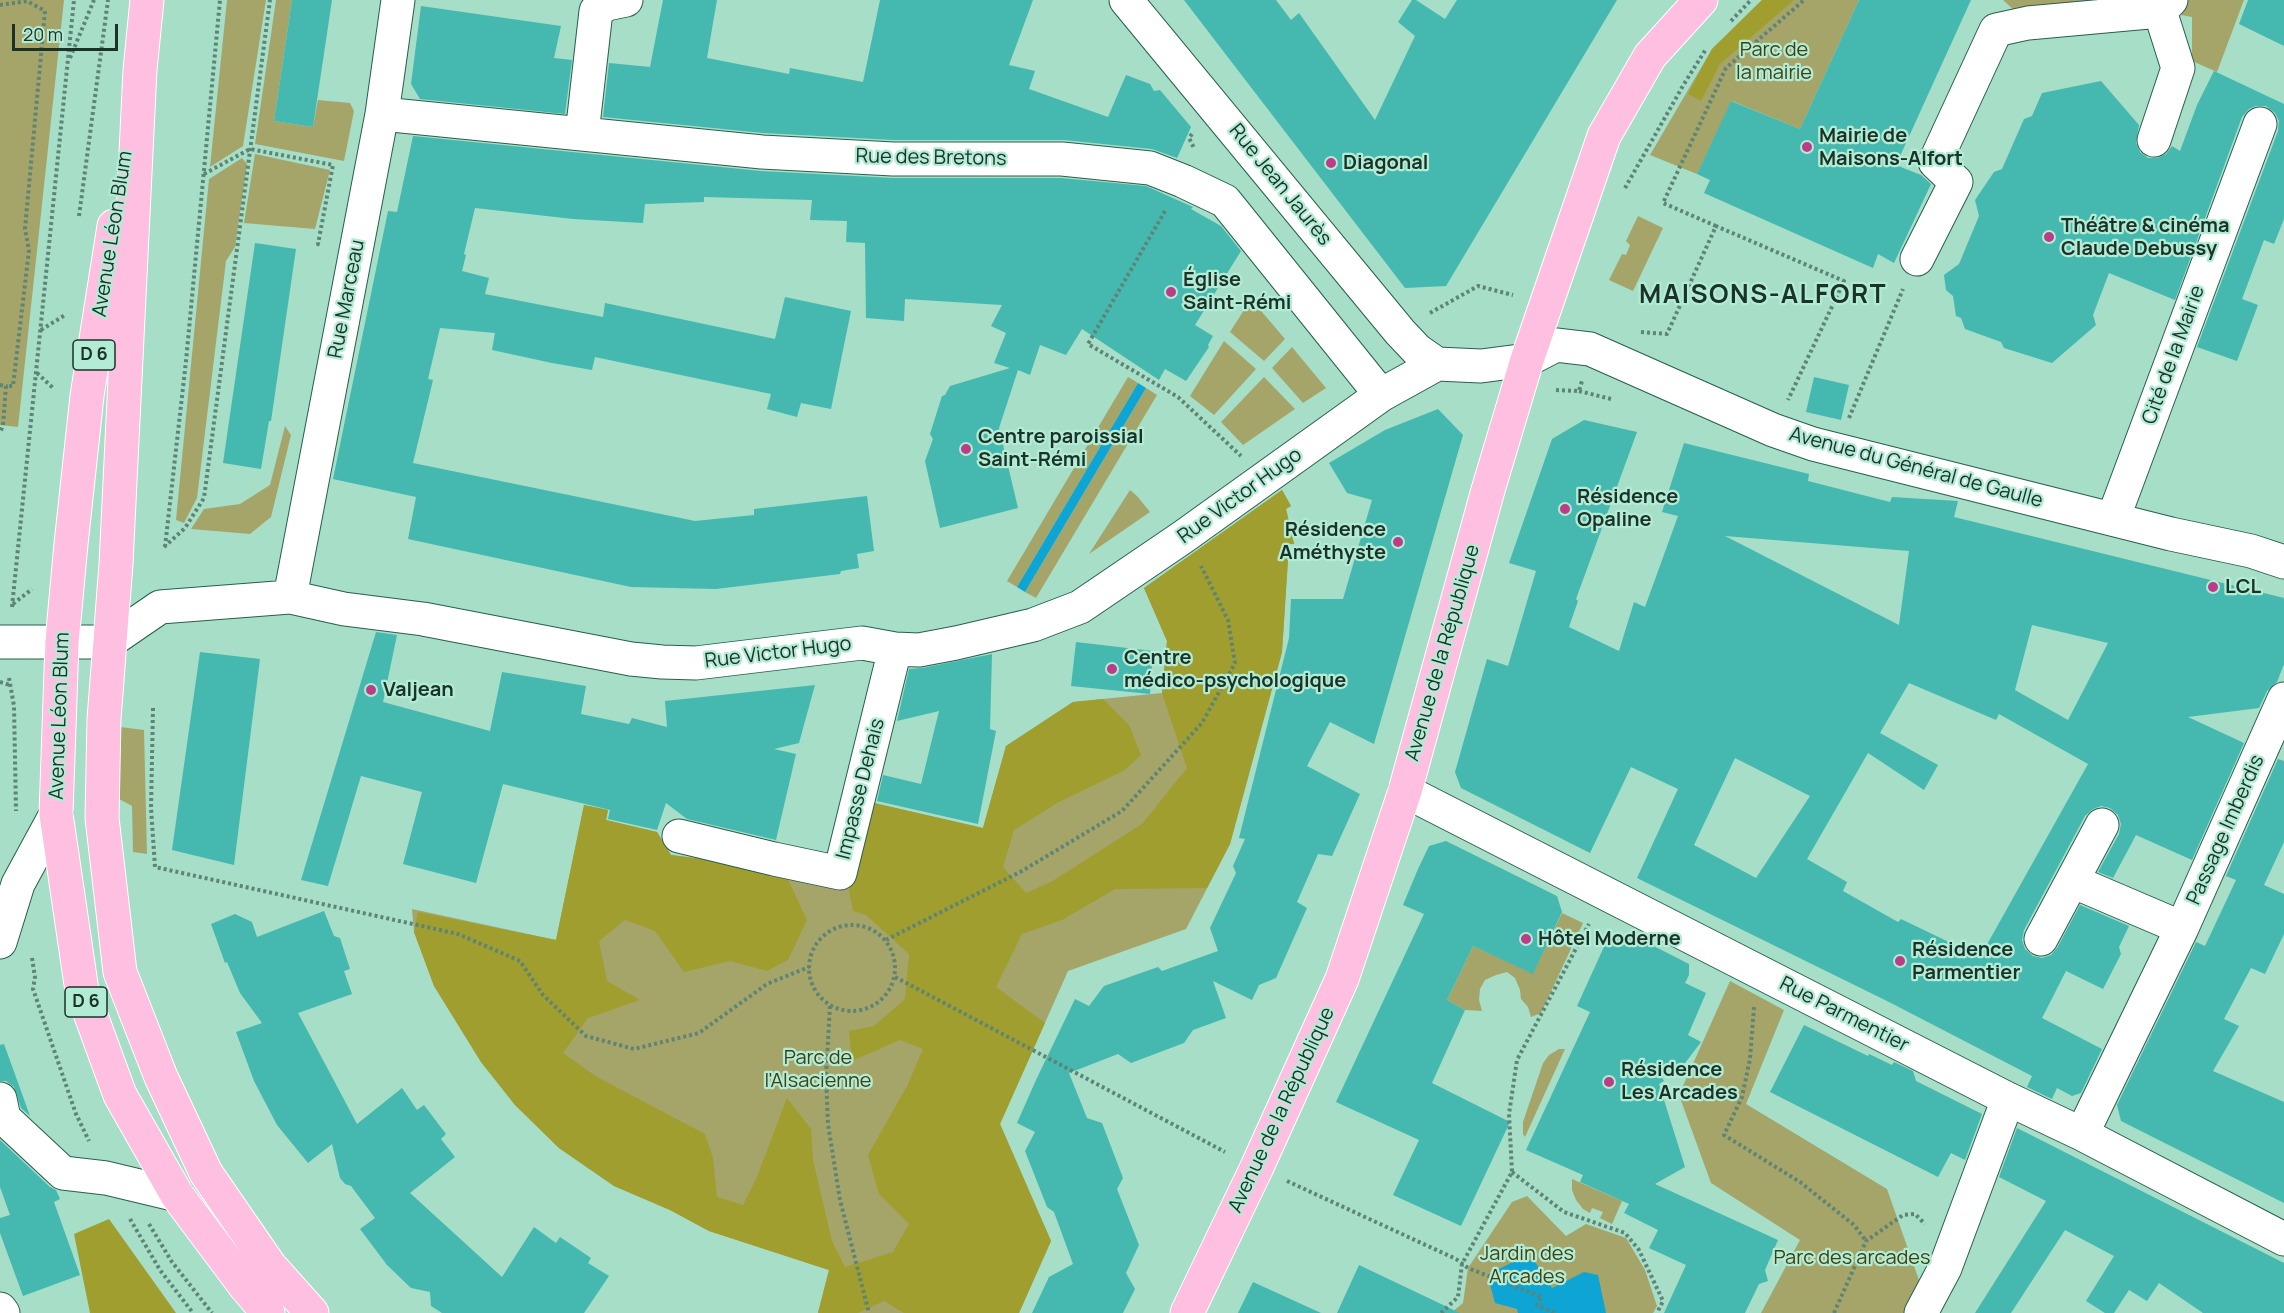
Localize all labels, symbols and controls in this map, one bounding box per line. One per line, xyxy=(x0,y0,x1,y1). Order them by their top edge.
scale bar xyxy=(15,12,122,50)
text: 20 m xyxy=(23,22,63,46)
park label: Parc de la mairie xyxy=(1736,38,1812,85)
street label: Rue Jean Jaurès xyxy=(1224,119,1336,251)
place label: Mairie de Maisons-Alfort xyxy=(1819,124,1963,171)
marker: Mairie de Maisons-Alfort xyxy=(1800,140,1814,154)
street label: Rue des Bretons xyxy=(855,145,1007,171)
street label: Avenue Léon Blum xyxy=(88,149,138,319)
place label: Diagonal xyxy=(1343,151,1428,175)
marker: Diagonal xyxy=(1324,156,1338,170)
place label: Théâtre & cinéma Claude Debussy xyxy=(2061,214,2229,261)
marker: Théâtre & cinéma Claude Debussy xyxy=(2042,230,2056,244)
street label: Rue Marceau xyxy=(324,238,370,360)
place label: Église Saint-Rémi xyxy=(1183,268,1291,315)
district label: MAISONS-ALFORT xyxy=(1639,280,1887,312)
street label: Cité de la Mairie xyxy=(2138,282,2210,428)
marker: Église Saint-Rémi xyxy=(1164,285,1178,299)
road number: D 6 xyxy=(73,340,115,370)
street label: Avenue du Général de Gaulle xyxy=(1787,423,2045,513)
place label: Centre paroissial Saint-Rémi xyxy=(978,425,1143,472)
marker: Centre paroissial Saint-Rémi xyxy=(959,442,973,456)
street label: Rue Victor Hugo xyxy=(1173,443,1307,549)
place label: Résidence Opaline xyxy=(1577,485,1678,532)
marker: Résidence Opaline xyxy=(1558,502,1572,516)
place label: Résidence Améthyste xyxy=(1279,518,1386,565)
marker: Résidence Améthyste xyxy=(1391,535,1405,549)
street label: Avenue de la République xyxy=(1401,542,1485,764)
place label: LCL xyxy=(2225,575,2261,599)
marker: LCL xyxy=(2206,580,2220,594)
street label: Avenue Léon Blum xyxy=(45,632,75,800)
street label: Rue Victor Hugo xyxy=(703,632,853,674)
place label: Centre médico-psychologique xyxy=(1124,646,1346,693)
marker: Centre médico-psychologique xyxy=(1105,662,1119,676)
place label: Valjean xyxy=(383,678,454,702)
marker: Valjean xyxy=(364,683,378,697)
street label: Impasse Dehais xyxy=(832,716,890,862)
street label: Passage Imberdis xyxy=(2182,751,2270,909)
place label: Hôtel Moderne xyxy=(1538,927,1681,951)
marker: Hôtel Moderne xyxy=(1519,932,1533,946)
place label: Résidence Parmentier xyxy=(1912,938,2020,985)
marker: Résidence Parmentier xyxy=(1893,954,1907,968)
street label: Rue Parmentier xyxy=(1775,972,1913,1058)
road number: D 6 xyxy=(65,987,107,1017)
street label: Avenue de la République xyxy=(1224,1003,1340,1217)
park label: Parc de l'Alsacienne xyxy=(764,1046,872,1093)
place label: Résidence Les Arcades xyxy=(1621,1058,1738,1105)
marker: Résidence Les Arcades xyxy=(1602,1075,1616,1089)
park label: Jardin des Arcades xyxy=(1480,1242,1574,1289)
park label: Parc des arcades xyxy=(1773,1246,1931,1270)

